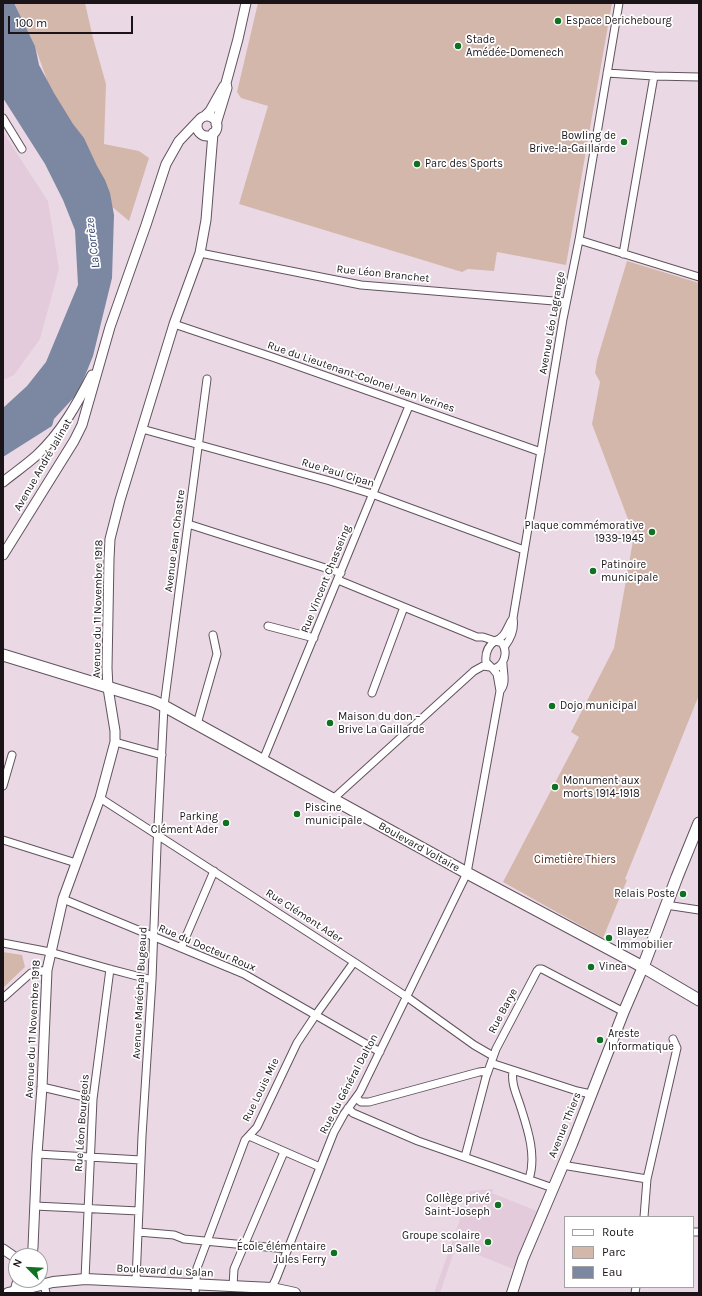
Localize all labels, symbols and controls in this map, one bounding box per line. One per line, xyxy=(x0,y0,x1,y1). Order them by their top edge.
scale bar xyxy=(10,8,135,34)
place label: Espace Derichebourg xyxy=(566,14,672,28)
text: 100 m xyxy=(15,16,47,30)
marker: Espace Derichebourg xyxy=(553,16,563,26)
place label: Stade Amédée-Domenech xyxy=(466,33,564,59)
marker: Stade Amédée-Domenech xyxy=(453,41,463,51)
place label: Bowling de Brive-la-Gaillarde xyxy=(529,129,616,155)
marker: Bowling de Brive-la-Gaillarde xyxy=(619,137,629,147)
place label: Parc des Sports xyxy=(425,157,503,171)
marker: Parc des Sports xyxy=(412,159,422,169)
water label: La Corrèze xyxy=(83,217,103,269)
street label: Rue Léon Branchet xyxy=(336,263,430,285)
street label: Avenue Léo Lagrange xyxy=(536,271,568,375)
street label: Rue du Lieutenant-Colonel Jean Verines xyxy=(266,339,456,415)
street label: Avenue André Jalinat xyxy=(11,417,75,513)
street label: Rue Paul Cipan xyxy=(300,456,376,490)
street label: Avenue Jean Chastre xyxy=(162,489,188,593)
place label: Plaque commémorative 1939-1945 xyxy=(525,519,644,545)
street label: Rue Vincent Chasseing xyxy=(298,523,354,635)
marker: Plaque commémorative 1939-1945 xyxy=(647,527,657,537)
street label: Avenue du 11 Novembre 1918 xyxy=(90,540,106,678)
place label: Patinoire municipale xyxy=(601,558,658,584)
marker: Patinoire municipale xyxy=(588,566,598,576)
place label: Dojo municipal xyxy=(560,699,637,713)
marker: Dojo municipal xyxy=(547,701,557,711)
place label: Maison du don – Brive La Gaillarde xyxy=(338,710,424,736)
marker: Maison du don – Brive La Gaillarde xyxy=(325,718,335,728)
place label: Monument aux morts 1914-1918 xyxy=(563,774,640,800)
marker: Monument aux morts 1914-1918 xyxy=(550,782,560,792)
place label: Piscine municipale xyxy=(305,801,362,827)
marker: Piscine municipale xyxy=(292,809,302,819)
place label: Parking Clément Ader xyxy=(151,810,218,836)
marker: Parking Clément Ader xyxy=(221,818,231,828)
street label: Boulevard Voltaire xyxy=(376,819,462,875)
park label: Cimetière Thiers xyxy=(534,853,616,867)
street label: Rue Clément Ader xyxy=(263,886,345,946)
place label: Relais Poste xyxy=(614,887,675,901)
marker: Relais Poste xyxy=(678,889,688,899)
street label: Rue du Docteur Roux xyxy=(156,922,258,974)
place label: Blayez Immobilier xyxy=(617,925,672,951)
street label: Avenue Maréchal Bugeaud xyxy=(130,927,150,1059)
marker: Blayez Immobilier xyxy=(604,933,614,943)
street label: Avenue du 11 Novembre 1918 xyxy=(23,959,43,1099)
place label: Vinea xyxy=(599,960,627,974)
marker: Vinea xyxy=(586,962,596,972)
street label: Rue Barye xyxy=(486,986,520,1036)
place label: Areste Informatique xyxy=(608,1027,674,1053)
street label: Rue du Général Dalton xyxy=(317,1032,381,1136)
marker: Areste Informatique xyxy=(595,1035,605,1045)
street label: Rue Louis Mie xyxy=(240,1056,282,1124)
street label: Rue Léon Bourgeois xyxy=(72,1074,92,1172)
street label: Avenue Thiers xyxy=(546,1090,584,1160)
place label: Collège privé Saint-Joseph xyxy=(424,1192,490,1218)
marker: Collège privé Saint-Joseph xyxy=(493,1200,503,1210)
legend xyxy=(564,1216,694,1288)
text: Route xyxy=(602,1225,634,1239)
place label: Groupe scolaire La Salle xyxy=(402,1229,480,1255)
marker: Groupe scolaire La Salle xyxy=(483,1237,493,1247)
place label: École élémentaire Jules Ferry xyxy=(237,1240,326,1266)
text: Parc xyxy=(602,1245,626,1259)
north arrow xyxy=(8,1248,48,1288)
marker: École élémentaire Jules Ferry xyxy=(329,1248,339,1258)
text: N xyxy=(10,1257,25,1270)
street label: Boulevard du Salan xyxy=(116,1262,214,1280)
text: Eau xyxy=(602,1265,623,1279)

